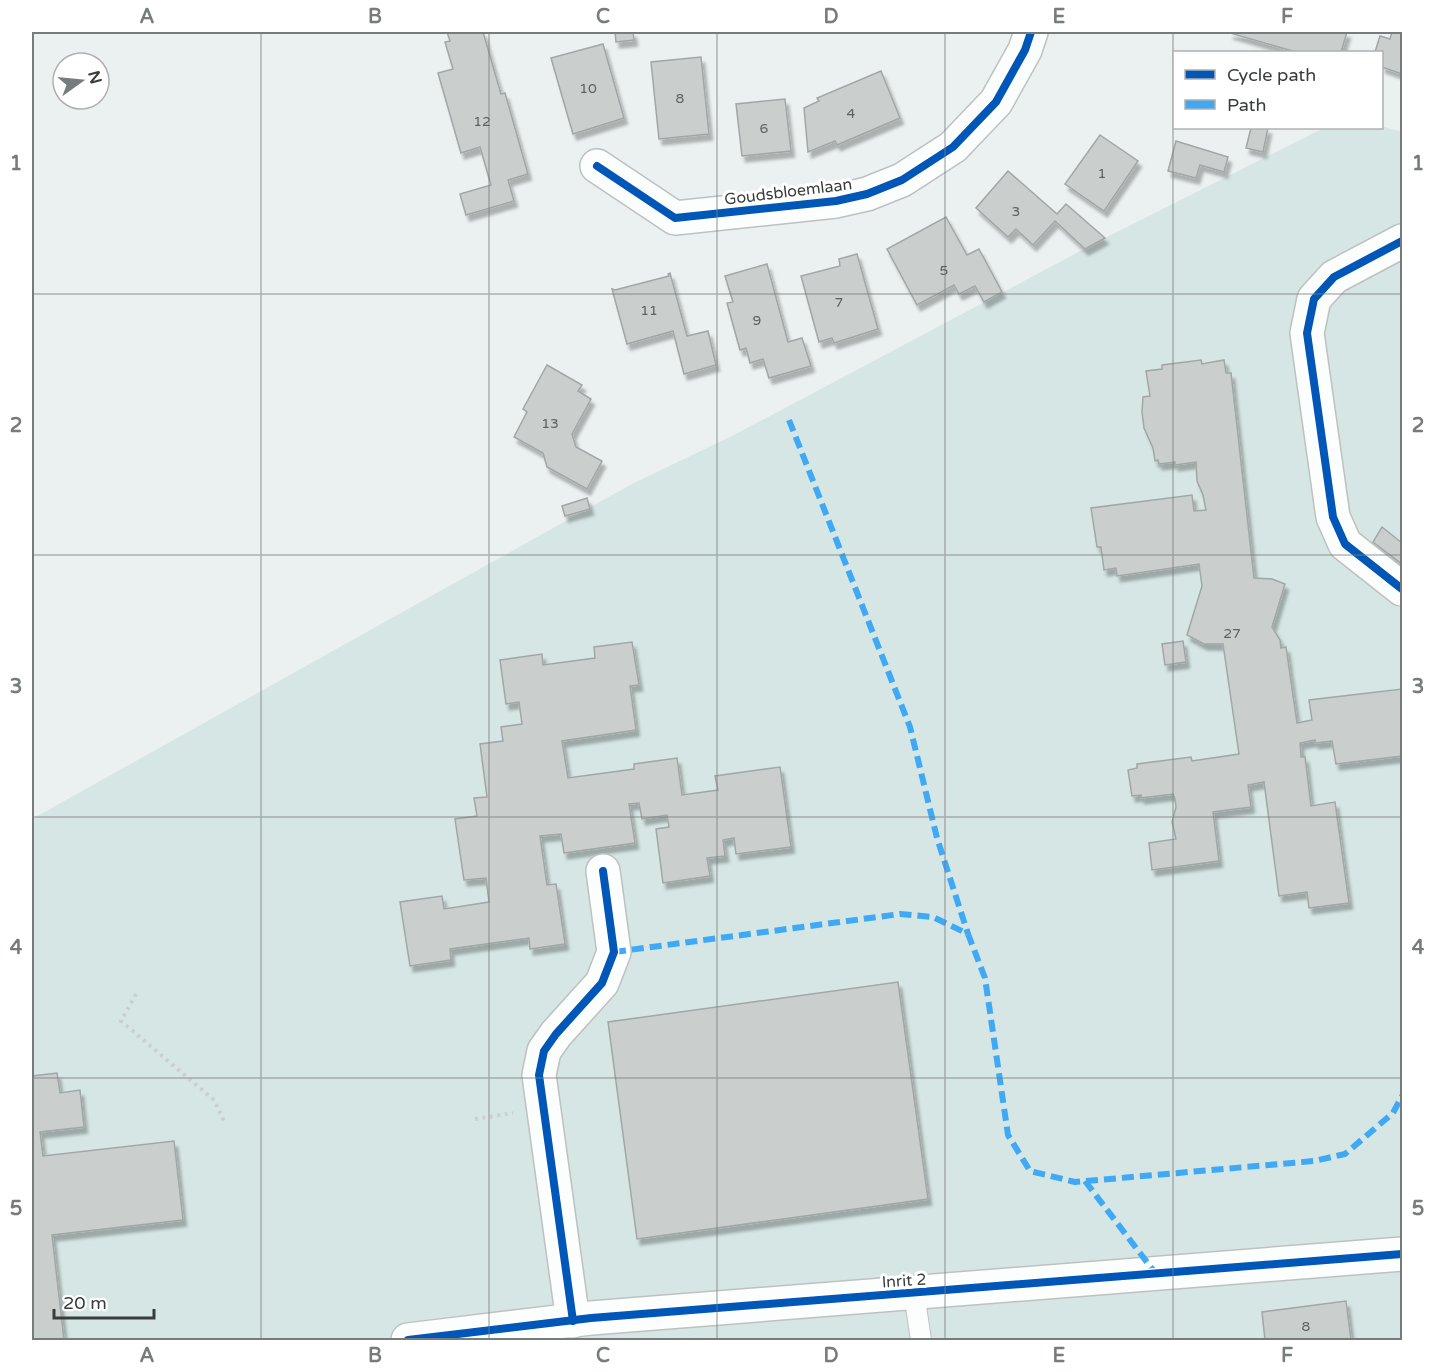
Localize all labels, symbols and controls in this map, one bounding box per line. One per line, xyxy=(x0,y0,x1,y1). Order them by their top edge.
text: A xyxy=(140,5,155,29)
text: B xyxy=(368,5,382,29)
text: C xyxy=(596,5,610,29)
text: D xyxy=(823,5,839,29)
text: E xyxy=(1053,5,1066,29)
text: F xyxy=(1281,5,1293,29)
north arrow xyxy=(51,51,111,111)
legend xyxy=(1173,51,1383,129)
text: Cycle path xyxy=(1227,64,1316,86)
text: N xyxy=(83,69,106,86)
house number: 10 xyxy=(579,80,597,97)
house number: 8 xyxy=(676,90,685,107)
text: Path xyxy=(1227,94,1266,116)
house number: 4 xyxy=(847,105,856,122)
house number: 12 xyxy=(473,113,491,130)
house number: 6 xyxy=(760,120,769,137)
text: 1 xyxy=(10,152,22,176)
text: 1 xyxy=(1412,152,1424,176)
house number: 1 xyxy=(1098,165,1106,182)
street label: Goudsbloemlaan xyxy=(723,174,853,210)
house number: 3 xyxy=(1012,203,1020,220)
house number: 5 xyxy=(940,262,948,279)
house number: 7 xyxy=(835,294,843,311)
house number: 11 xyxy=(640,302,658,319)
house number: 9 xyxy=(753,312,761,329)
text: 2 xyxy=(10,414,22,438)
text: 2 xyxy=(1412,414,1424,438)
house number: 13 xyxy=(541,415,559,432)
house number: 27 xyxy=(1223,625,1241,642)
text: 3 xyxy=(10,675,22,699)
text: 3 xyxy=(1412,675,1424,699)
text: 4 xyxy=(10,936,23,960)
text: 4 xyxy=(1412,936,1425,960)
text: 5 xyxy=(10,1197,22,1221)
text: 5 xyxy=(1412,1197,1424,1221)
street label: Inrit 2 xyxy=(881,1269,927,1293)
scale bar xyxy=(54,1282,154,1320)
text: 20 m xyxy=(63,1292,107,1314)
house number: 8 xyxy=(1302,1318,1311,1335)
text: A xyxy=(140,1344,155,1368)
text: B xyxy=(368,1344,382,1368)
text: C xyxy=(596,1344,610,1368)
text: D xyxy=(823,1344,839,1368)
text: E xyxy=(1053,1344,1066,1368)
text: F xyxy=(1281,1344,1293,1368)

